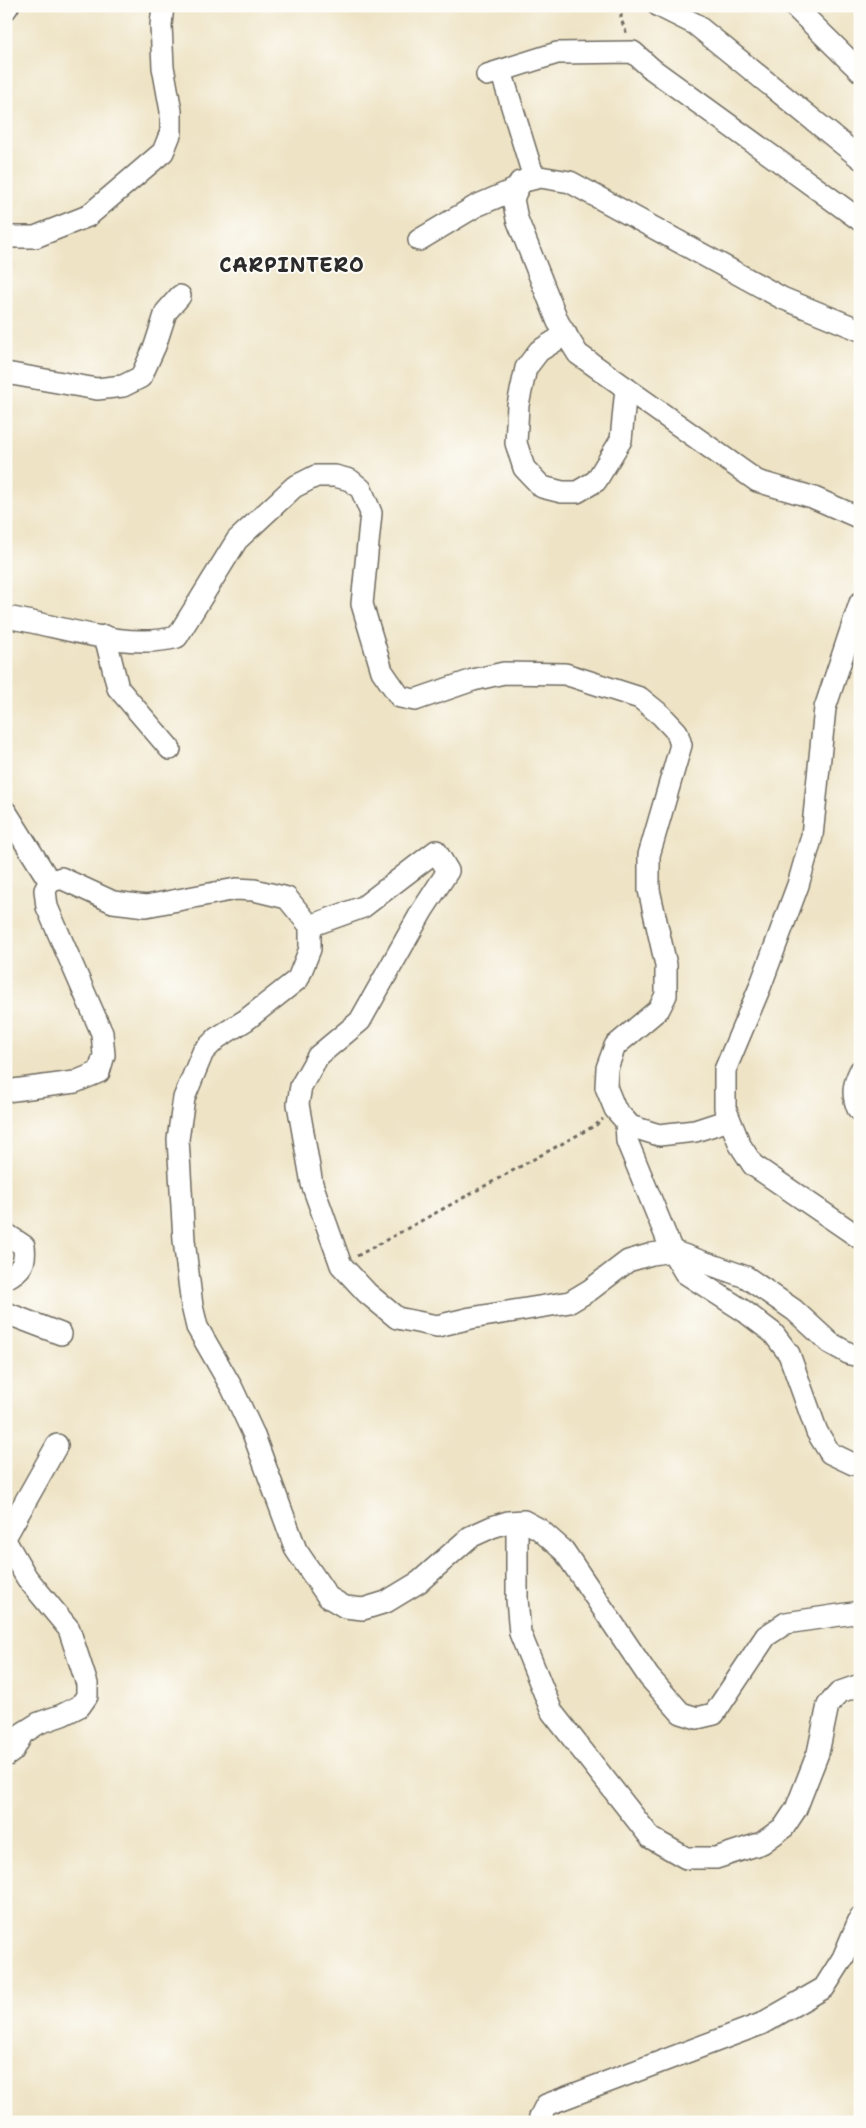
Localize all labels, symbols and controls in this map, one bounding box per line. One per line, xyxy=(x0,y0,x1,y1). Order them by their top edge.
district label: CARPINTERO xyxy=(219,252,365,278)

